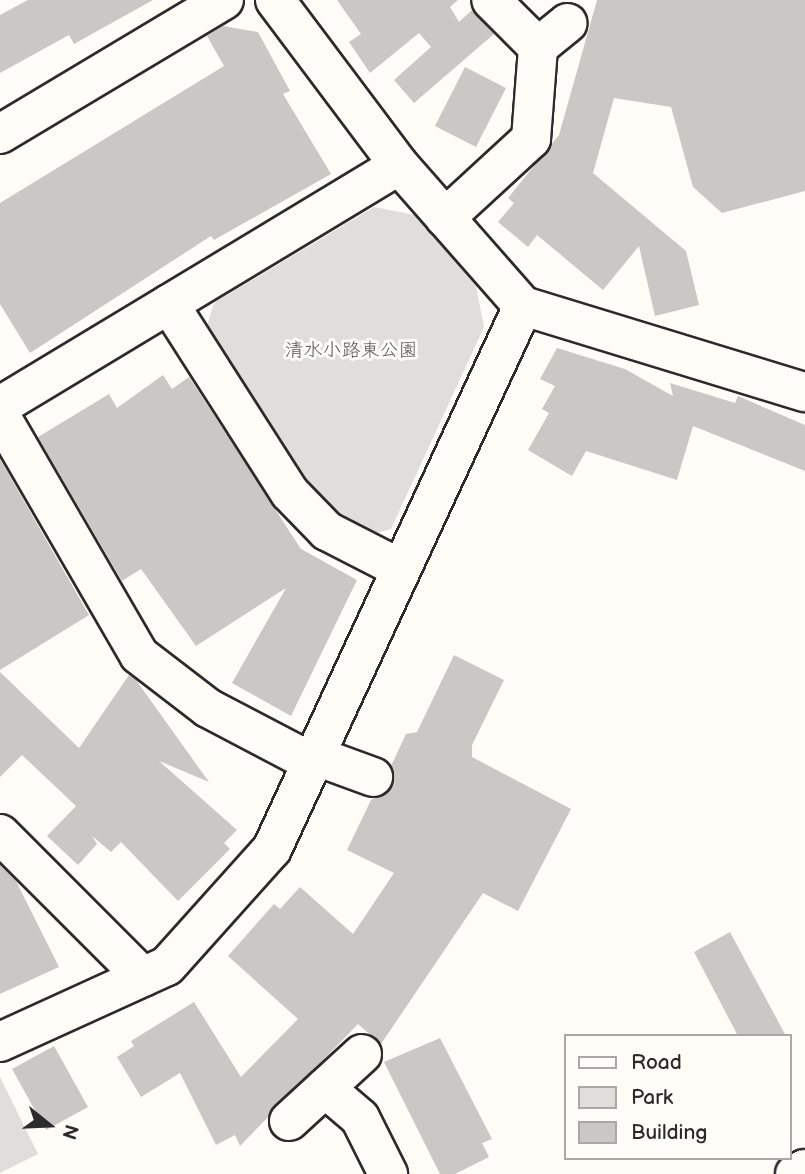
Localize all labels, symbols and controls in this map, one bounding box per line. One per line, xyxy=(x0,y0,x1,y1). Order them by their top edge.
park label: 清水小路東公園 xyxy=(285,340,417,362)
legend xyxy=(564,1034,791,1160)
text: Road xyxy=(631,1050,682,1075)
text: Park xyxy=(631,1085,673,1110)
north arrow xyxy=(14,1090,84,1160)
text: Building xyxy=(631,1120,707,1145)
text: N xyxy=(56,1121,83,1142)

